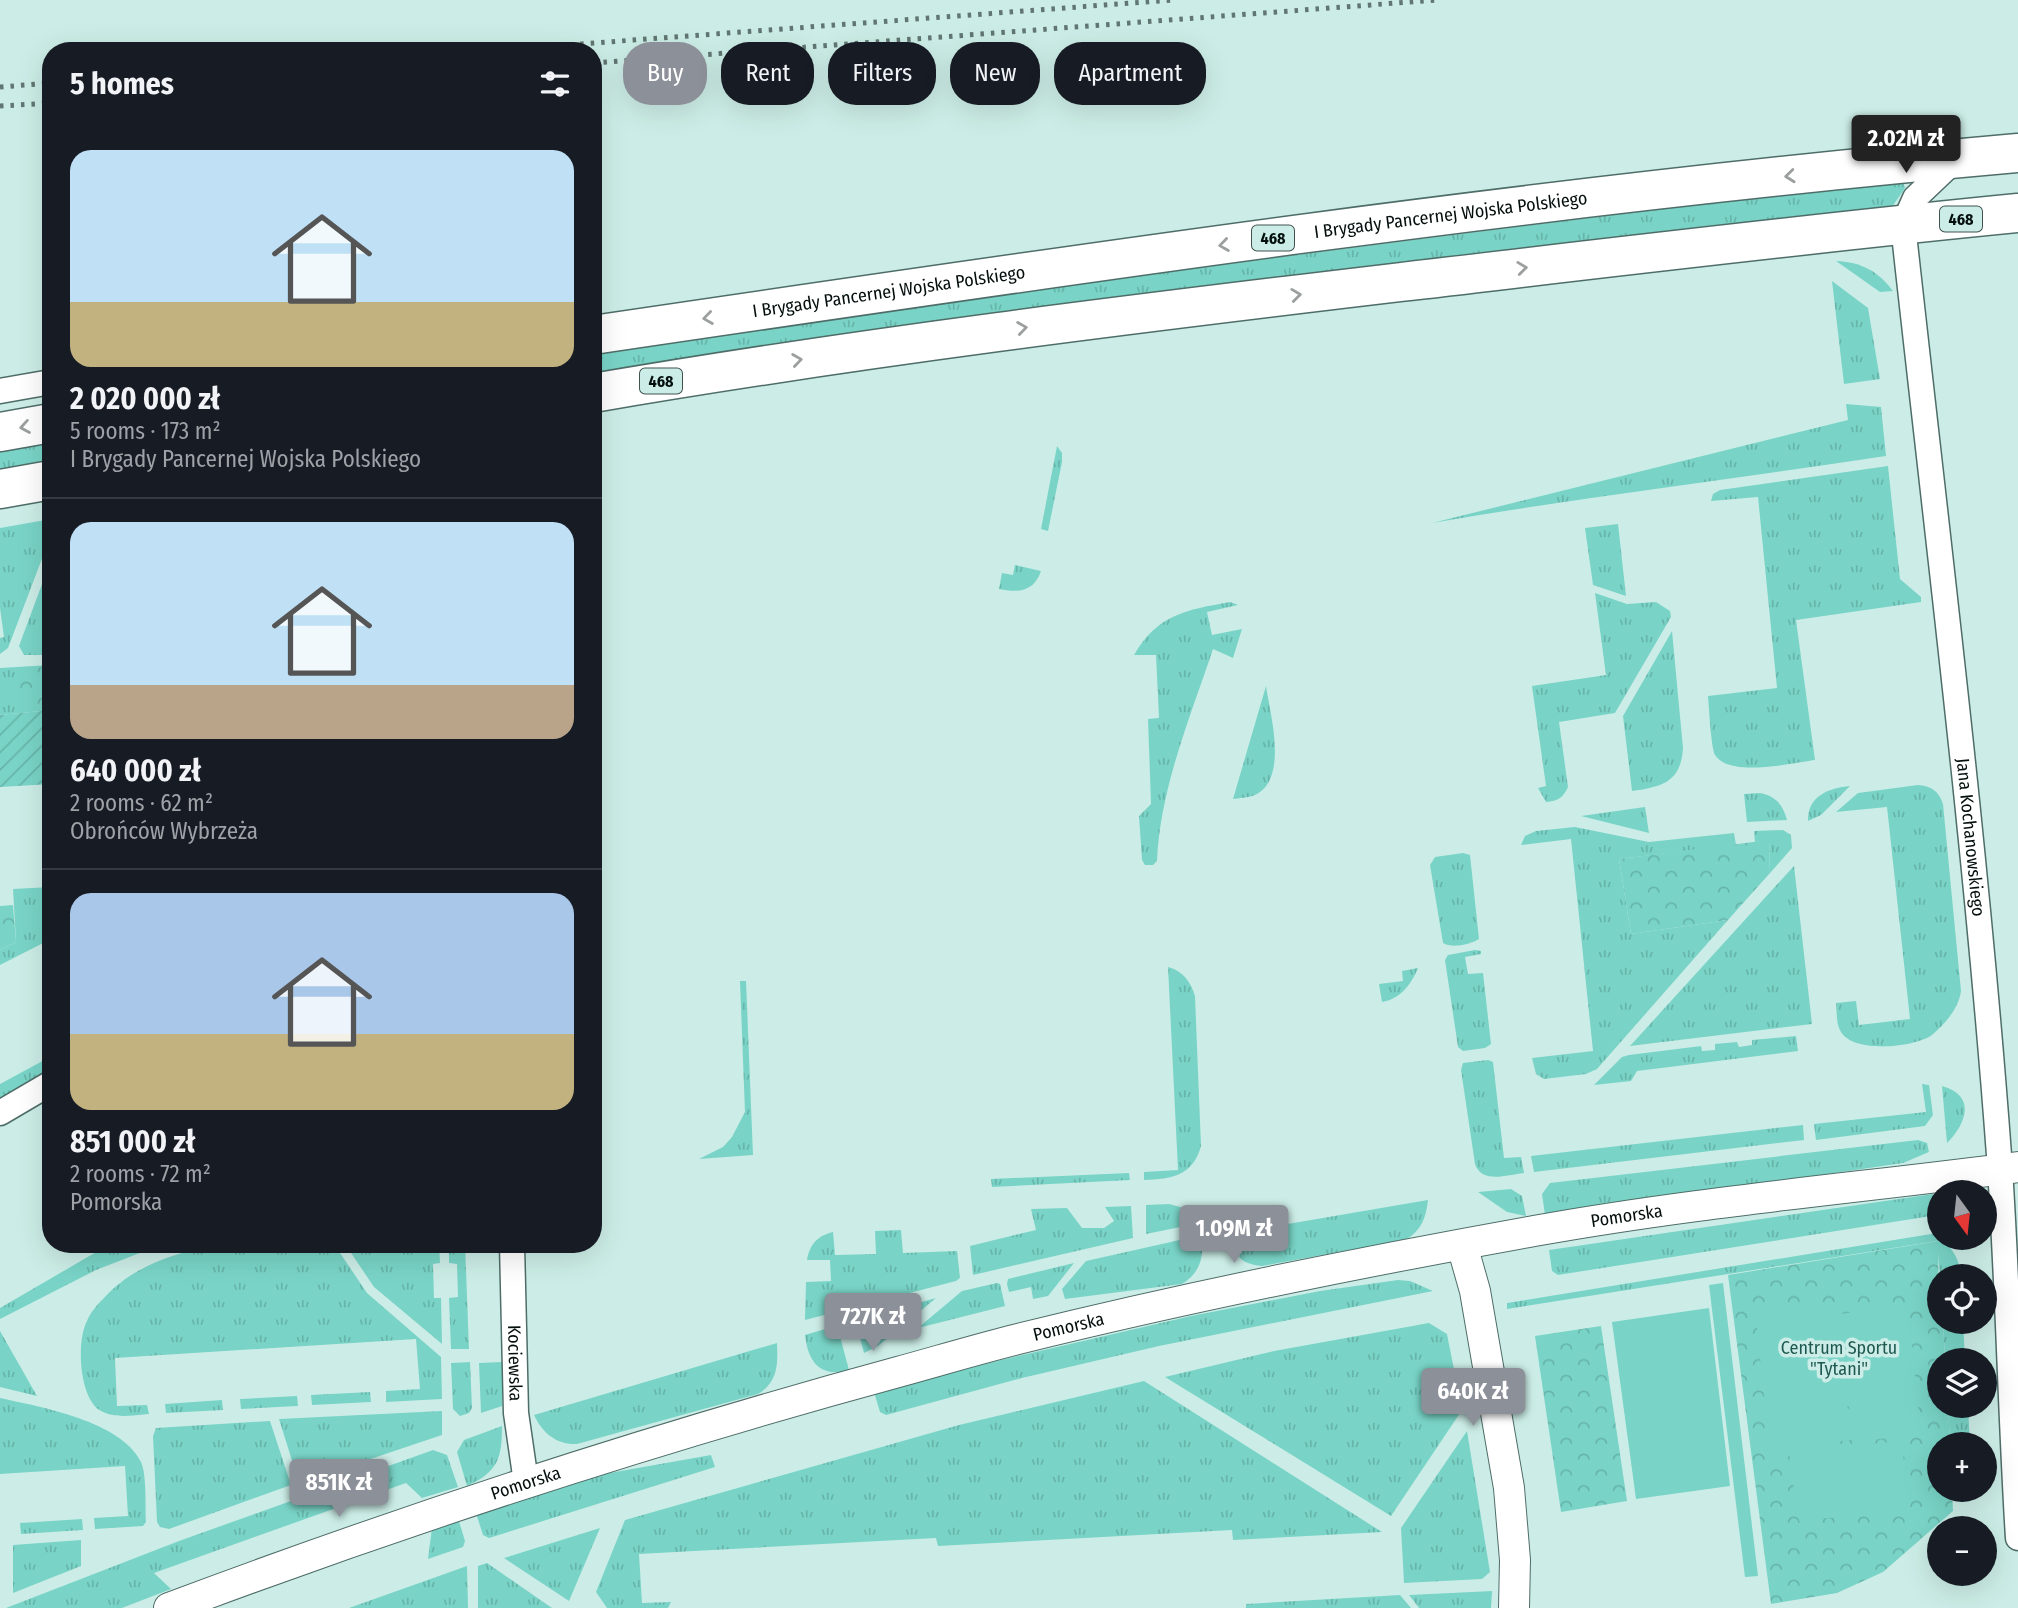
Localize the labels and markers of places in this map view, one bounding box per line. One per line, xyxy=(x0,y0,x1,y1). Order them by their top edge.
pin: 2.02M zł xyxy=(1834,116,1978,175)
pin: 1.09M zł xyxy=(1162,1206,1306,1265)
pin: 727K zł xyxy=(808,1294,938,1353)
pin: 640K zł xyxy=(1408,1368,1538,1428)
pin: 851K zł xyxy=(274,1460,404,1519)

